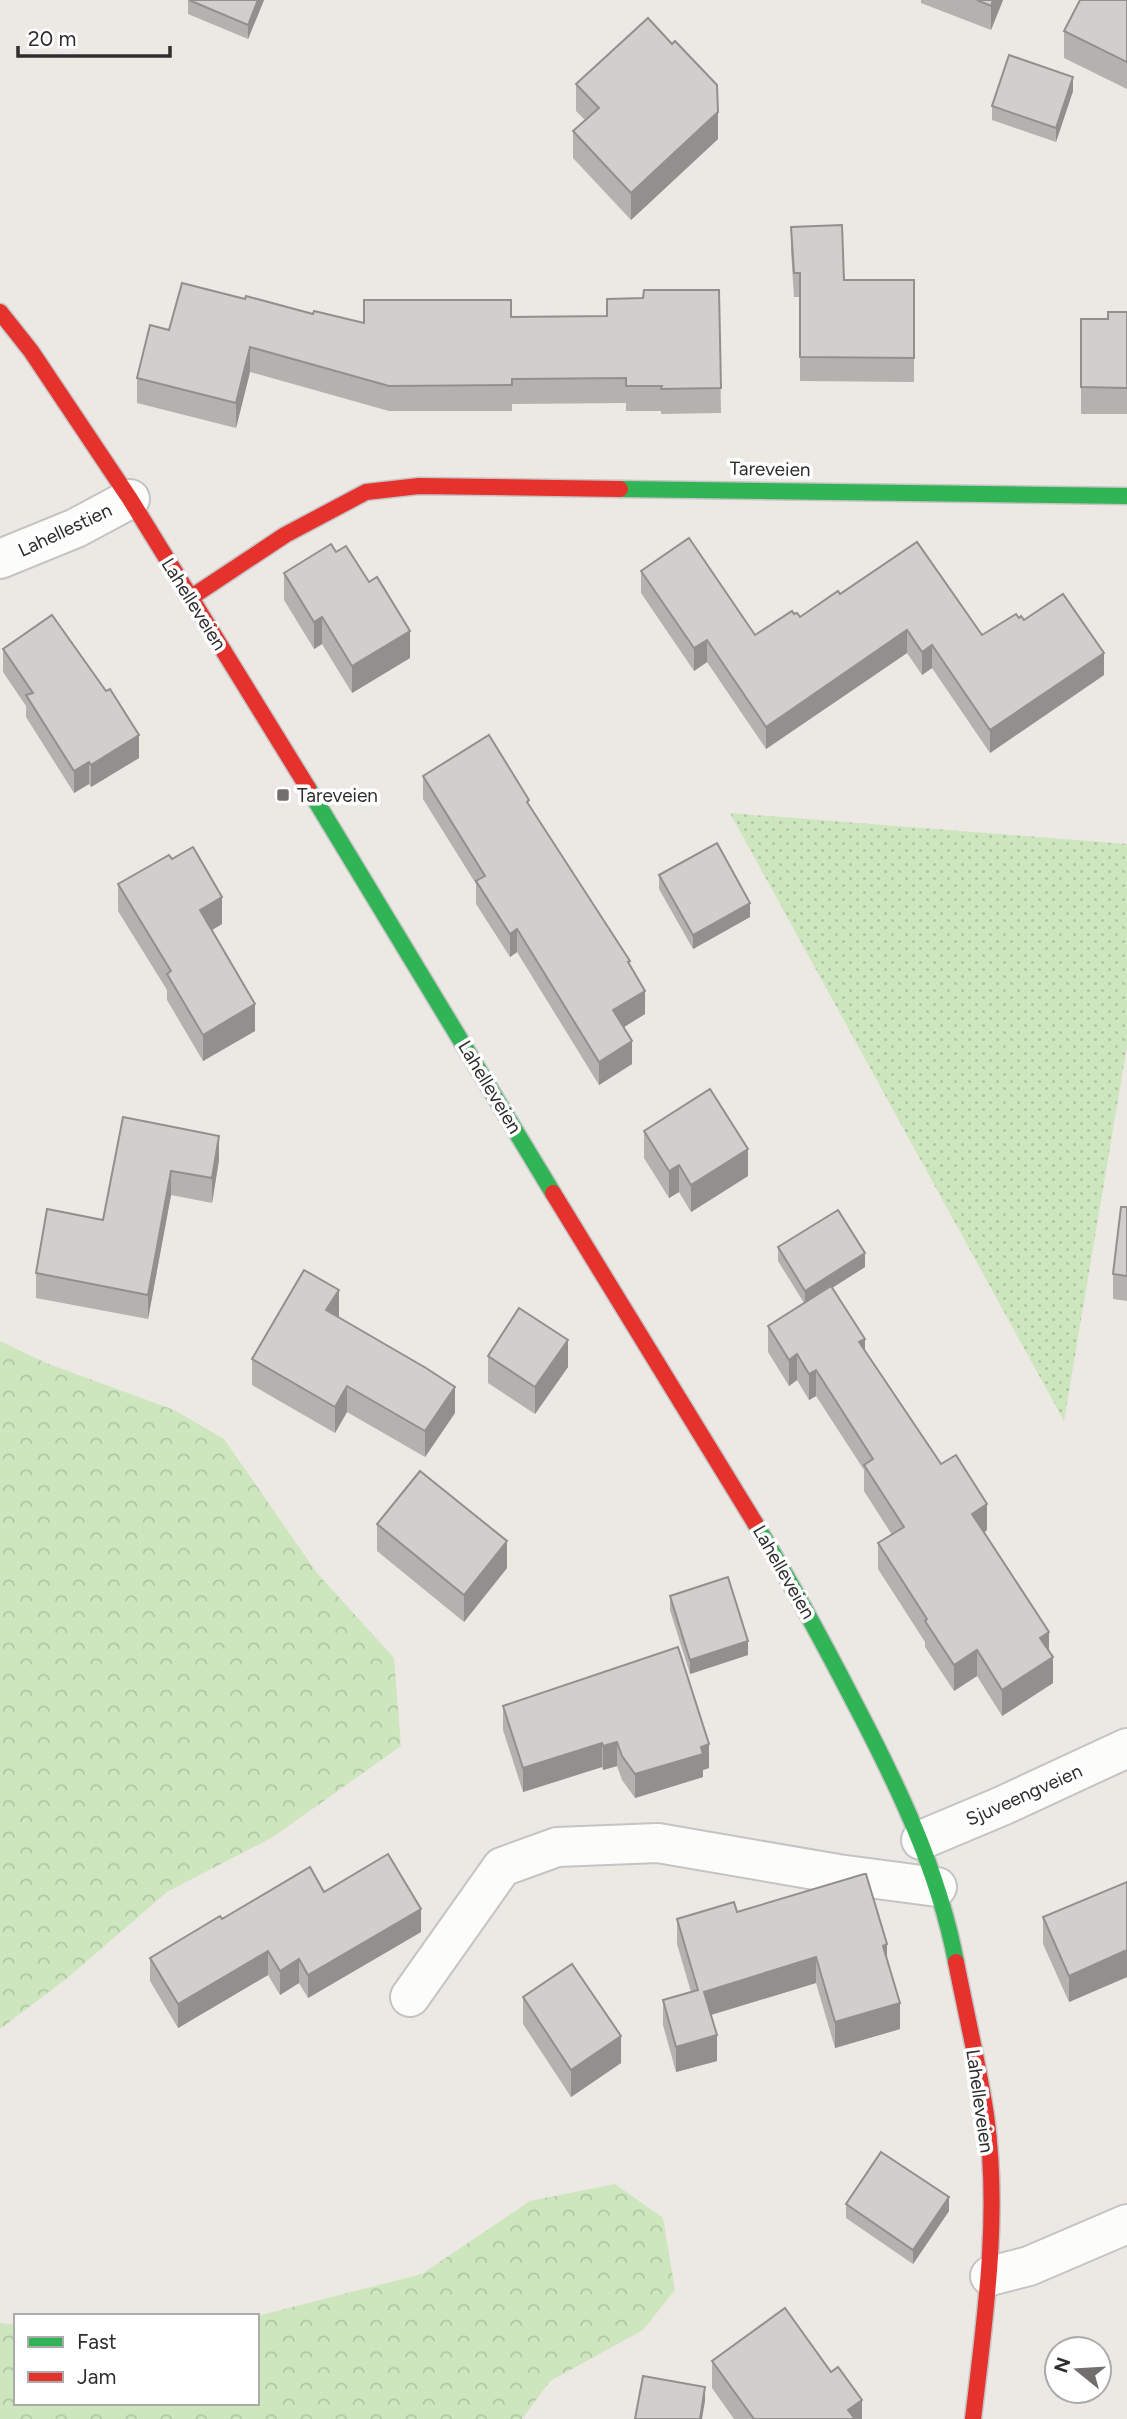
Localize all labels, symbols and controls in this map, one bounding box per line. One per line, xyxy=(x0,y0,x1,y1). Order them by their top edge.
scale bar xyxy=(18,14,170,58)
text: 20 m xyxy=(28,26,76,51)
street label: Tareveien xyxy=(729,457,811,481)
street label: Lahellestien xyxy=(15,498,115,562)
street label: Lahelleveien xyxy=(157,554,231,654)
place label: Tareveien xyxy=(297,784,378,807)
marker: Tareveien xyxy=(275,787,291,803)
street label: Lahelleveien xyxy=(453,1036,527,1138)
street label: Lahelleveien xyxy=(748,1521,820,1623)
street label: Sjuveengveien xyxy=(962,1759,1086,1831)
street label: Lahelleveien xyxy=(961,2048,999,2154)
legend xyxy=(14,2314,259,2405)
text: Fast xyxy=(77,2329,117,2354)
north arrow xyxy=(1043,2335,1113,2405)
text: N xyxy=(1049,2354,1076,2375)
text: Jam xyxy=(77,2364,116,2389)

